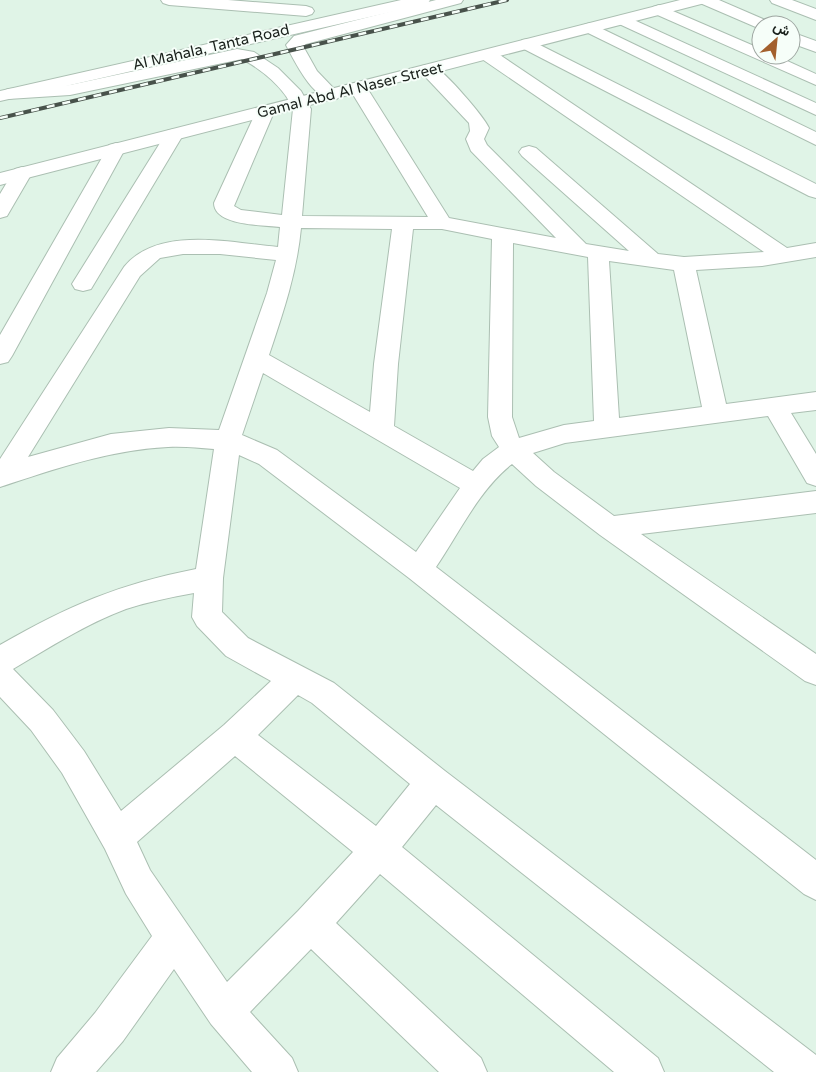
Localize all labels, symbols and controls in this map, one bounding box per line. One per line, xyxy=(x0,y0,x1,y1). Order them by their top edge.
north arrow xyxy=(751,15,801,65)
text: ش xyxy=(770,17,793,40)
street label: Al Mahala, Tanta Road xyxy=(131,20,291,74)
street label: Gamal Abd Al Naser Street xyxy=(255,58,445,122)

